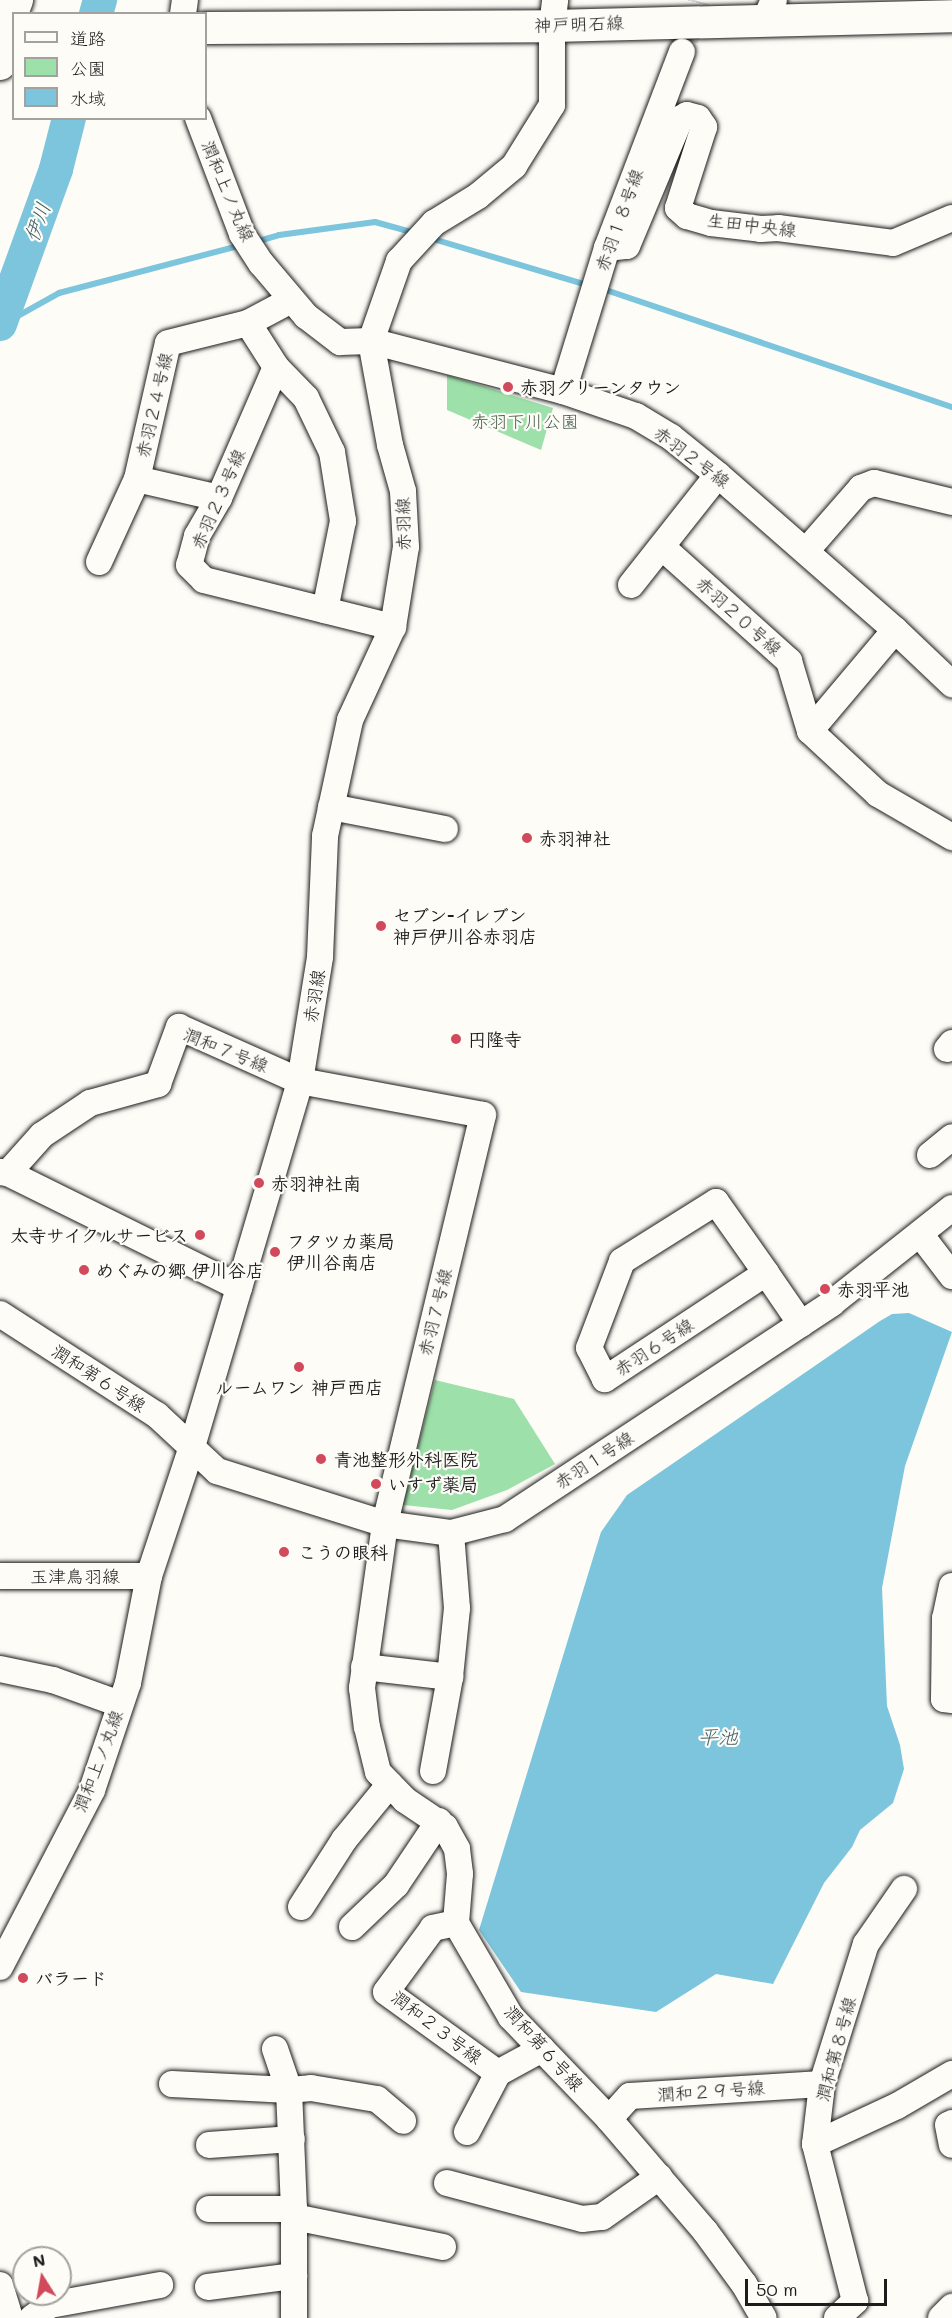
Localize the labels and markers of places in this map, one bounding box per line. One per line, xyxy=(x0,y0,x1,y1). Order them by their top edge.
place label: 赤羽グリーンタウン xyxy=(520,376,682,398)
marker: 赤羽グリーンタウン xyxy=(501,380,515,394)
place label: 赤羽神社 xyxy=(539,827,611,849)
marker: 赤羽神社 xyxy=(520,831,534,845)
place label: セブン-イレブン 神戸伊川谷赤羽店 xyxy=(393,905,537,948)
marker: セブン-イレブン 神戸伊川谷赤羽店 xyxy=(374,919,388,933)
place label: 円隆寺 xyxy=(468,1028,522,1050)
marker: 円隆寺 xyxy=(449,1032,463,1046)
place label: 赤羽神社南 xyxy=(271,1172,361,1194)
marker: 赤羽神社南 xyxy=(252,1176,266,1190)
place label: 太寺サイクルサービス xyxy=(8,1224,188,1246)
marker: 太寺サイクルサービス xyxy=(193,1228,207,1242)
place label: フタツカ薬局 伊川谷南店 xyxy=(287,1231,395,1274)
marker: フタツカ薬局 伊川谷南店 xyxy=(268,1245,282,1259)
place label: めぐみの郷 伊川谷店 xyxy=(96,1259,264,1281)
marker: めぐみの郷 伊川谷店 xyxy=(77,1263,91,1277)
place label: 赤羽平池 xyxy=(837,1278,909,1300)
marker: 赤羽平池 xyxy=(818,1282,832,1296)
marker: ルームワン 神戸西店 xyxy=(292,1360,306,1374)
place label: ルームワン 神戸西店 xyxy=(214,1376,384,1398)
place label: 青池整形外科医院 xyxy=(334,1448,478,1470)
marker: 青池整形外科医院 xyxy=(312,1450,330,1468)
place label: いすず薬局 xyxy=(388,1473,478,1495)
marker: いすず薬局 xyxy=(369,1477,383,1491)
place label: こうの眼科 xyxy=(298,1541,388,1563)
marker: こうの眼科 xyxy=(275,1543,293,1561)
place label: バラード xyxy=(35,1967,107,1989)
marker: バラード xyxy=(16,1971,30,1985)

